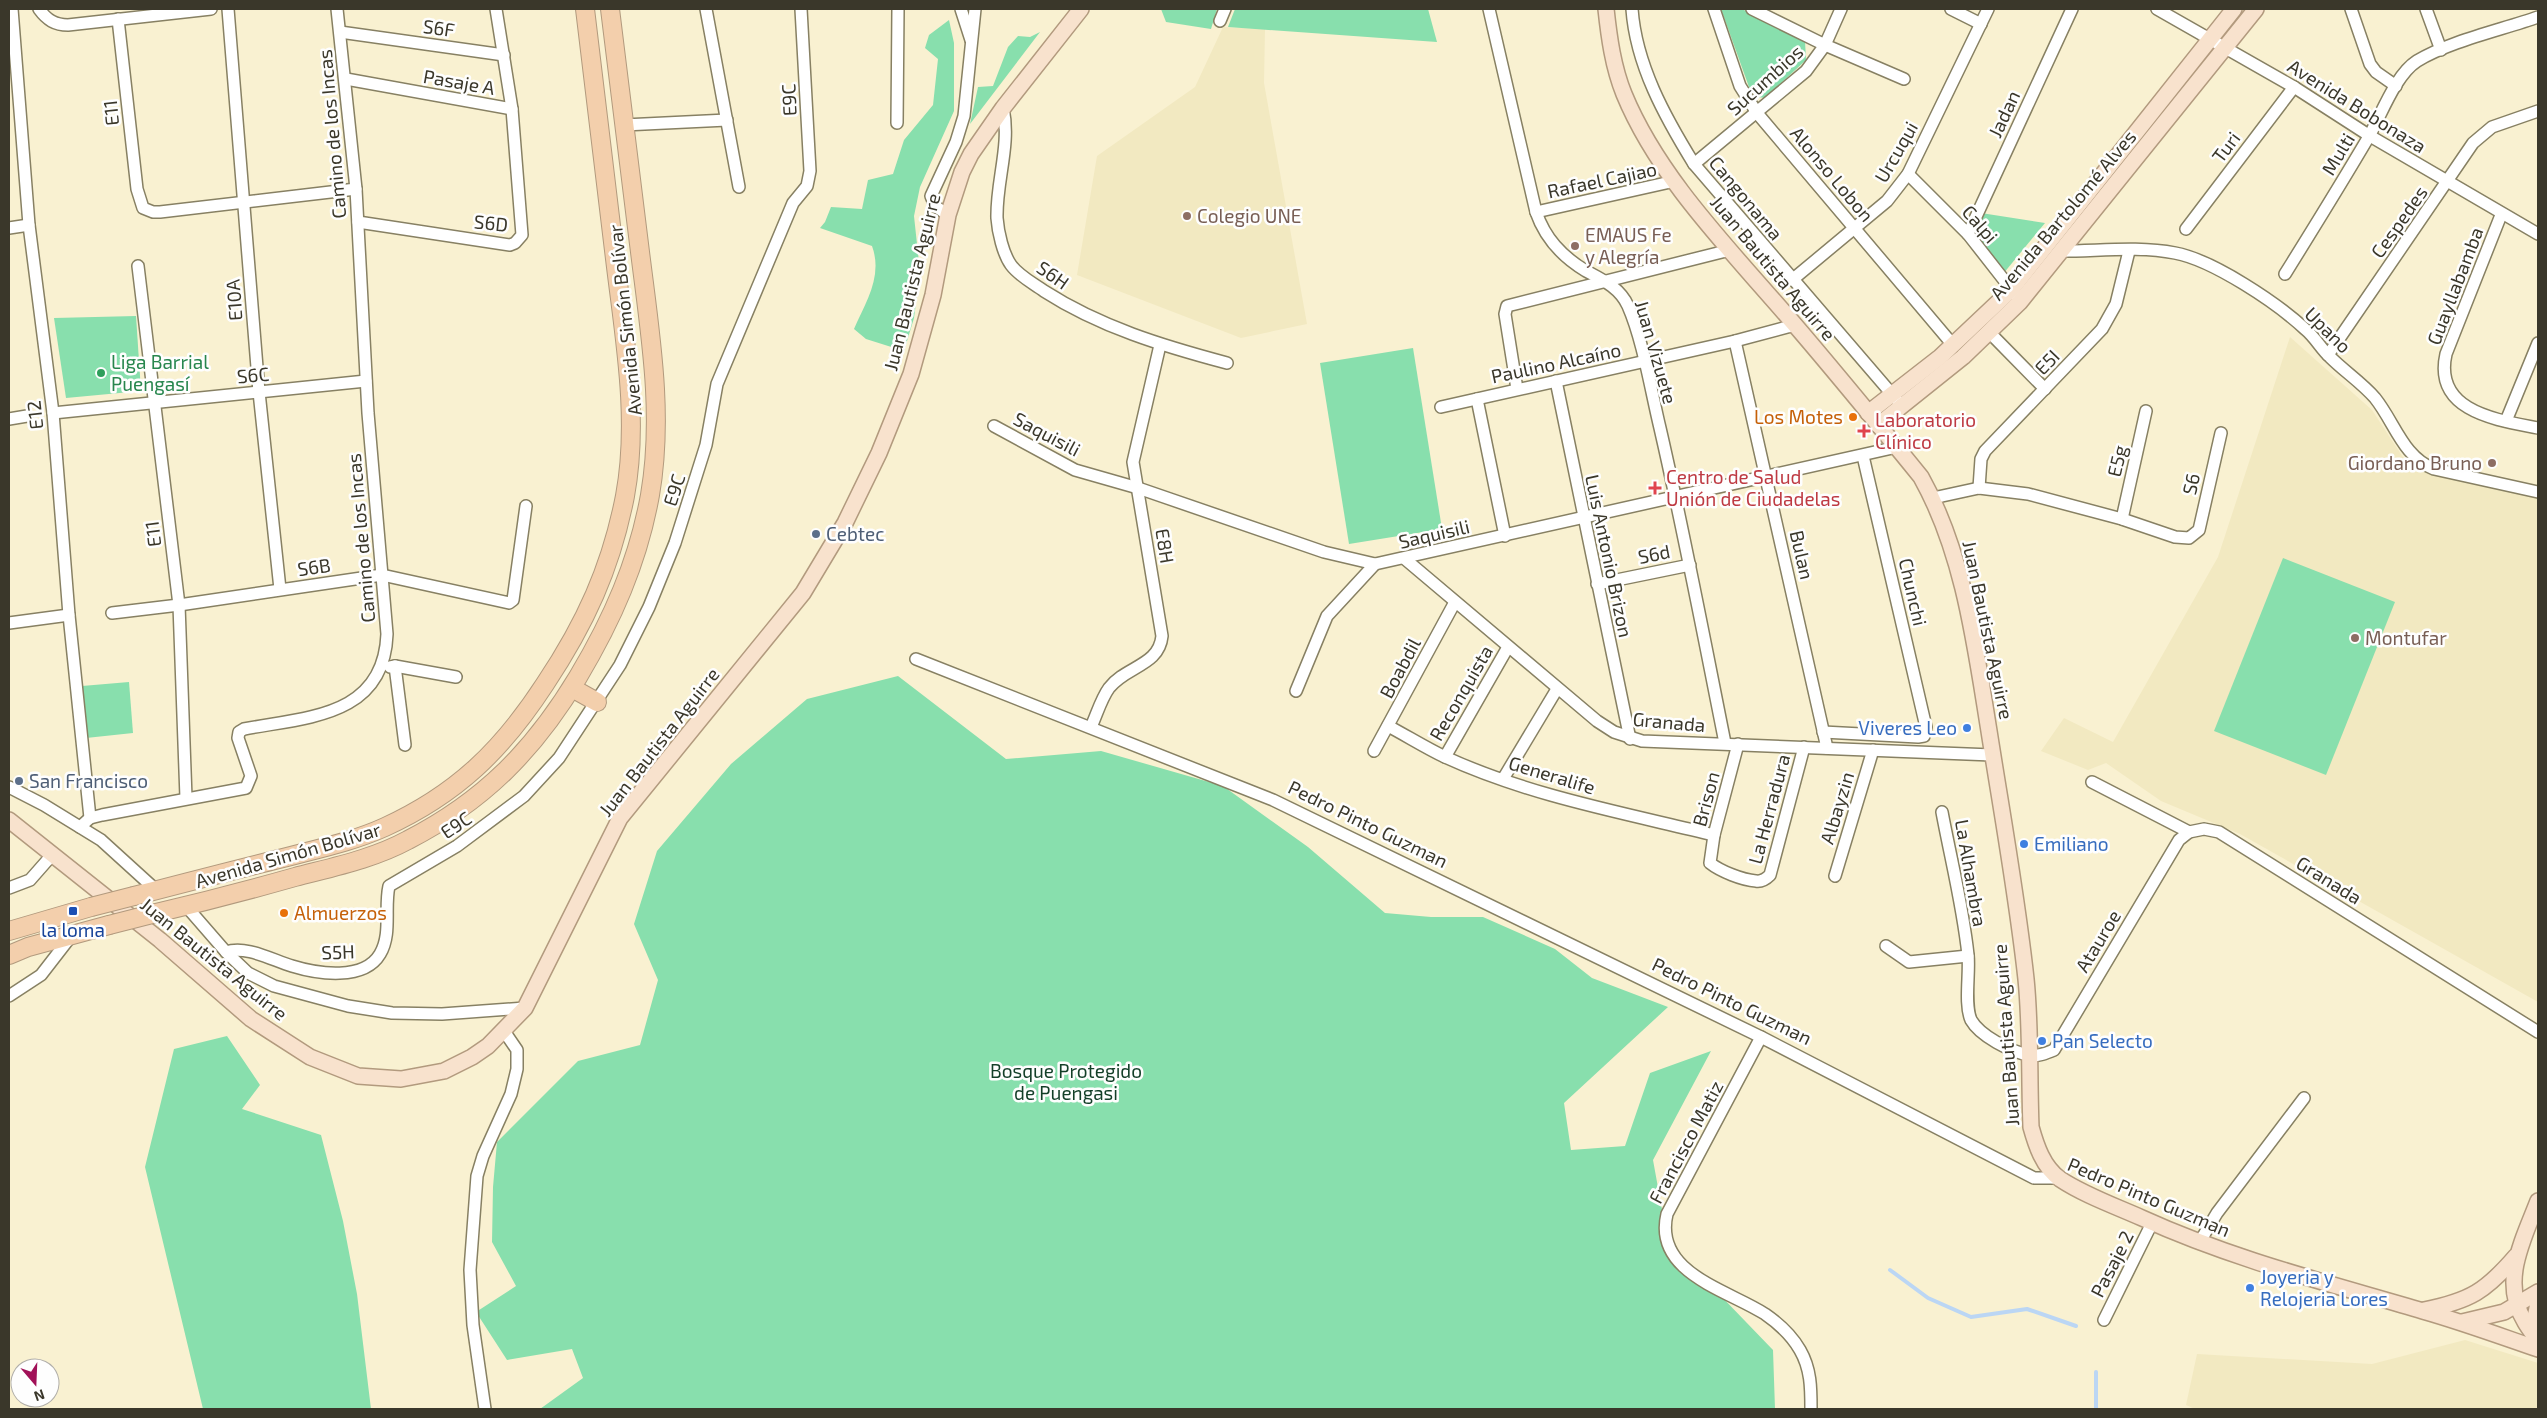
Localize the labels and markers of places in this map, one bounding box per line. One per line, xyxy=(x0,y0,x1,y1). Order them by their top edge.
place label: Colegio UNE xyxy=(1197,204,1302,227)
marker: Colegio UNE xyxy=(1181,210,1193,222)
place label: EMAUS Fe y Alegría xyxy=(1585,223,1672,268)
marker: EMAUS Fe y Alegría xyxy=(1569,240,1581,252)
place label: Liga Barrial Puengasí xyxy=(111,350,209,395)
marker: Liga Barrial Puengasí xyxy=(95,367,107,379)
place label: Los Motes xyxy=(1754,405,1843,428)
place label: Laboratorio Clínico xyxy=(1875,408,1976,453)
marker: Los Motes xyxy=(1847,411,1859,423)
marker: Laboratorio Clínico xyxy=(1857,424,1871,438)
place label: Giordano Bruno xyxy=(2348,451,2482,474)
marker: Giordano Bruno xyxy=(2486,457,2498,469)
place label: Centro de Salud Unión de Ciudadelas xyxy=(1666,465,1840,510)
marker: Centro de Salud Unión de Ciudadelas xyxy=(1648,481,1662,495)
place label: Cebtec xyxy=(826,522,885,545)
marker: Cebtec xyxy=(810,528,822,540)
place label: Montufar xyxy=(2365,626,2447,649)
marker: Montufar xyxy=(2349,632,2361,644)
place label: Viveres Leo xyxy=(1858,716,1957,739)
marker: Viveres Leo xyxy=(1961,722,1973,734)
place label: San Francisco xyxy=(29,769,148,792)
marker: San Francisco xyxy=(13,775,25,787)
place label: Emiliano xyxy=(2034,832,2109,855)
marker: Emiliano xyxy=(2018,838,2030,850)
place label: Almuerzos xyxy=(294,901,387,924)
marker: la loma xyxy=(67,905,79,917)
marker: Almuerzos xyxy=(278,907,290,919)
place label: la loma xyxy=(41,918,105,941)
place label: Pan Selecto xyxy=(2052,1029,2153,1052)
marker: Pan Selecto xyxy=(2036,1035,2048,1047)
place label: Joyeria y Relojeria Lores xyxy=(2260,1265,2388,1310)
marker: Joyeria y Relojeria Lores xyxy=(2244,1282,2256,1294)

